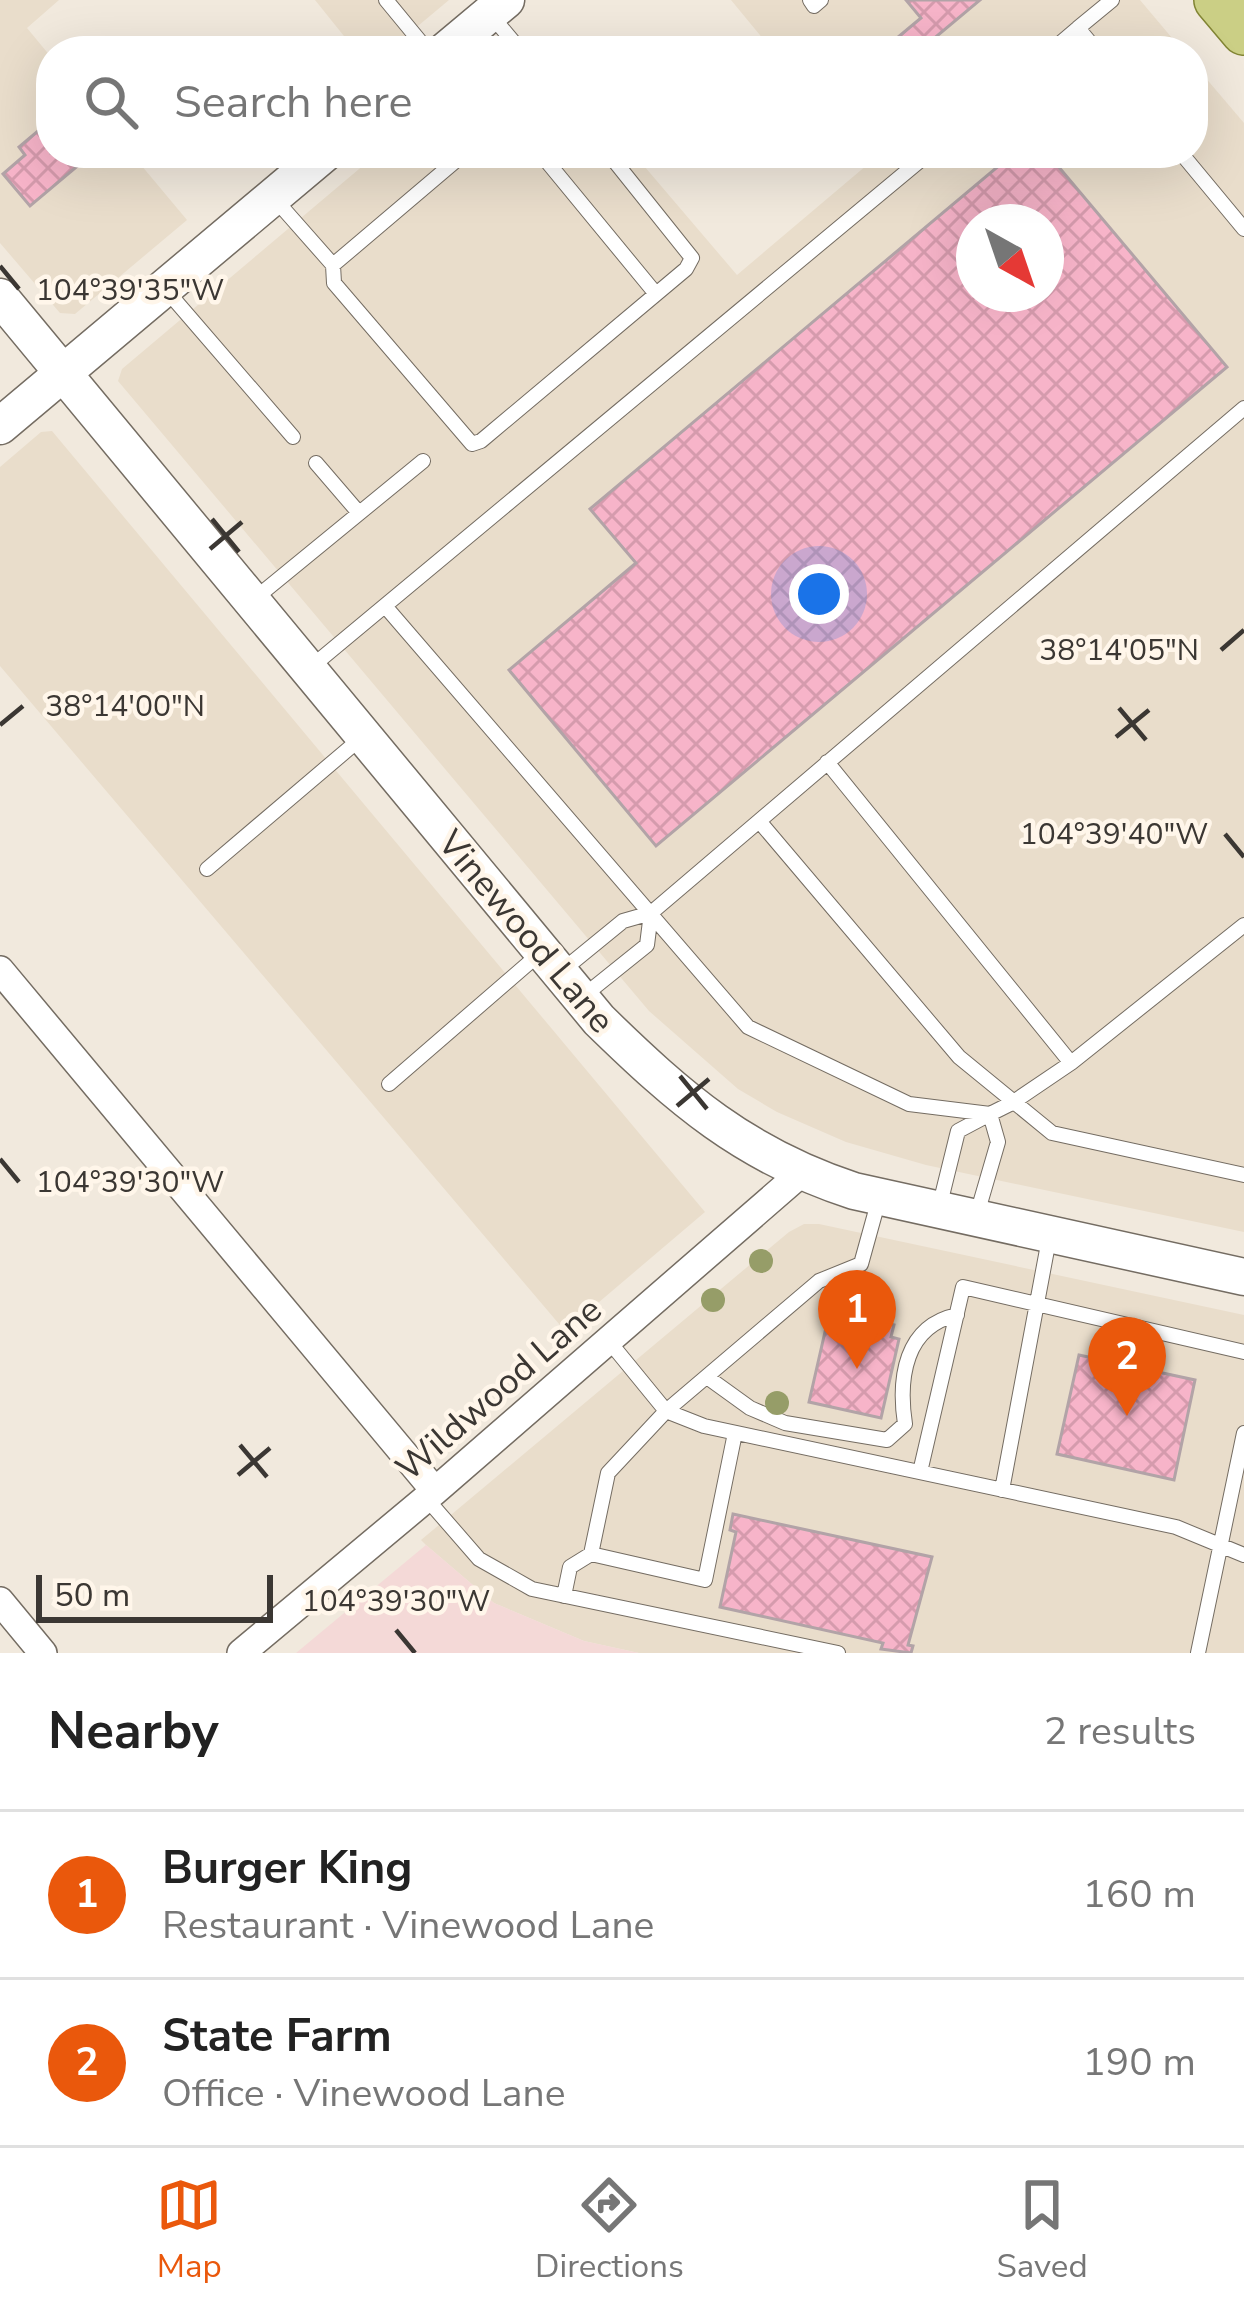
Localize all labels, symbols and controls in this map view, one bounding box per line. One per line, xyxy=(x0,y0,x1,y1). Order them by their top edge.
search box xyxy=(36,36,1208,168)
icon: search xyxy=(78,69,144,135)
text: Search here xyxy=(174,72,413,133)
north arrow xyxy=(956,204,1064,312)
text: 104°39'35"W xyxy=(36,270,224,311)
your location xyxy=(789,564,849,624)
text: 38°14'05"N xyxy=(1039,630,1199,671)
text: 38°14'00"N xyxy=(45,686,205,727)
text: 104°39'40"W xyxy=(1020,814,1208,855)
street label: Vinewood Lane xyxy=(426,819,625,1044)
text: 104°39'30"W xyxy=(36,1162,224,1203)
pin: 1 xyxy=(818,1270,896,1369)
street label: Wildwood Lane xyxy=(386,1286,612,1492)
pin: 2 xyxy=(1088,1317,1166,1416)
scale bar xyxy=(36,1569,273,1622)
text: 50 m xyxy=(54,1573,130,1618)
text: 104°39'30"W xyxy=(302,1581,490,1622)
text: Nearby xyxy=(48,1696,219,1766)
text: 2 results xyxy=(1044,1705,1196,1758)
text: Burger King xyxy=(162,1838,413,1899)
text: 1 xyxy=(75,1868,99,1921)
text: 160 m xyxy=(1082,1868,1196,1921)
text: Restaurant · Vinewood Lane xyxy=(162,1899,654,1952)
text: State Farm xyxy=(162,2006,392,2067)
text: 2 xyxy=(75,2036,99,2089)
text: 190 m xyxy=(1082,2036,1196,2089)
text: Office · Vinewood Lane xyxy=(162,2067,565,2120)
tab: Map xyxy=(156,2172,222,2289)
tab: Directions xyxy=(535,2172,684,2289)
tab: Saved xyxy=(996,2172,1088,2289)

